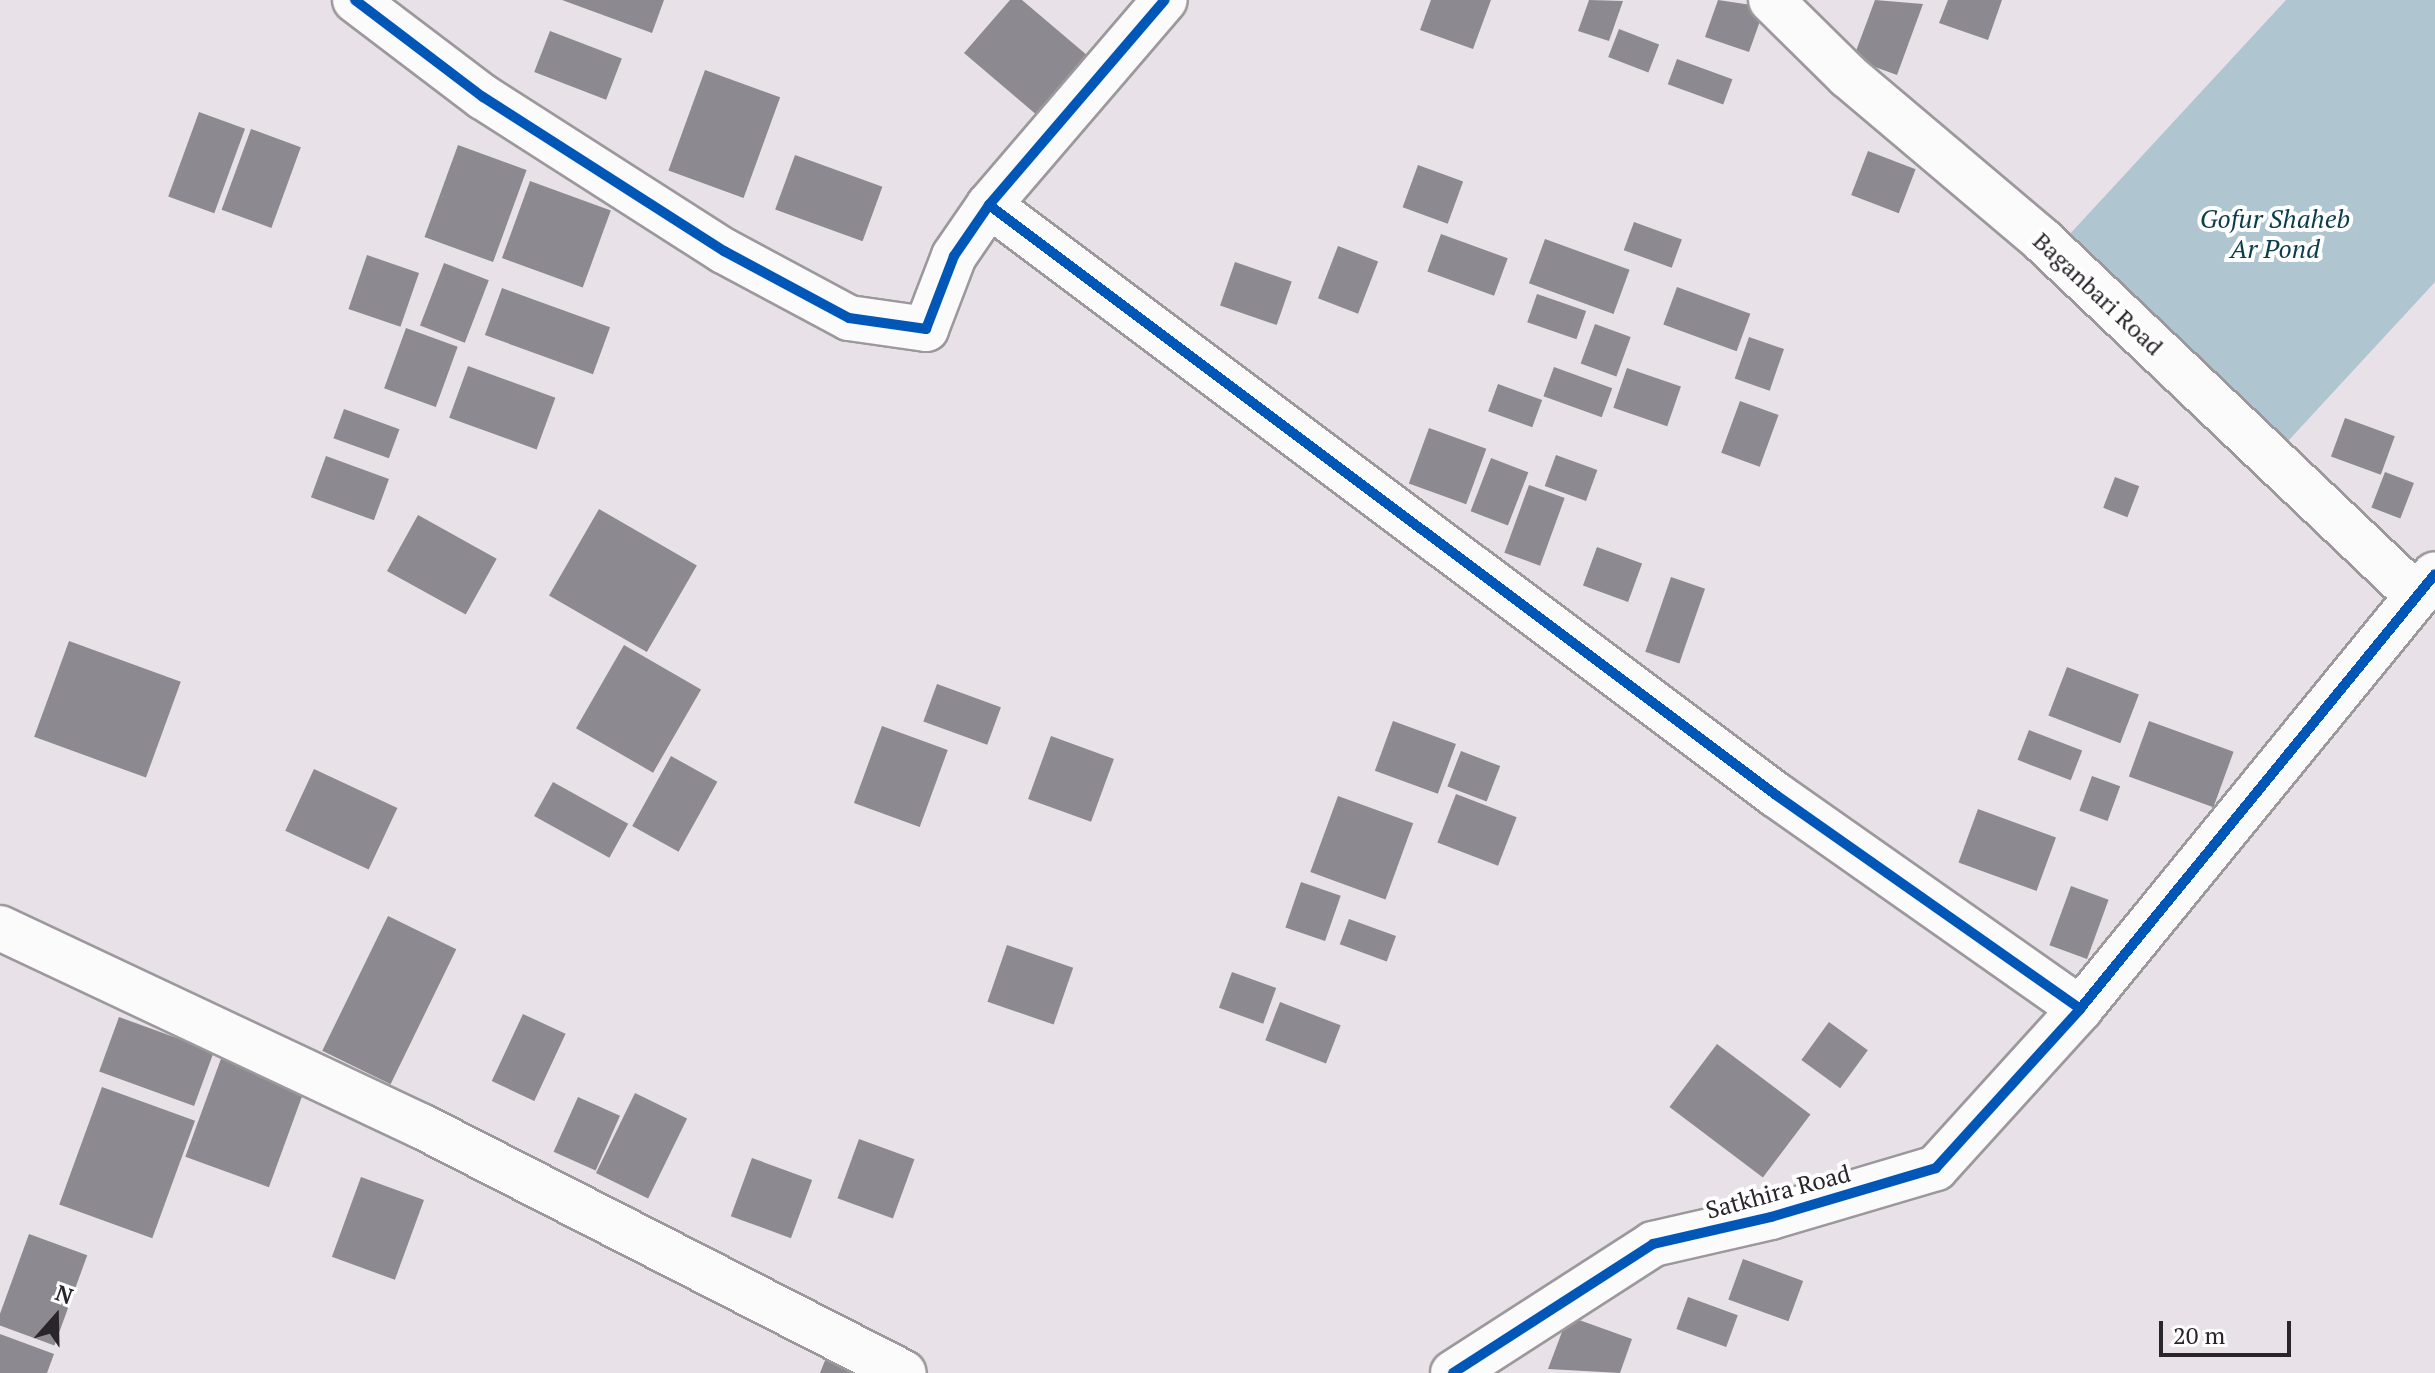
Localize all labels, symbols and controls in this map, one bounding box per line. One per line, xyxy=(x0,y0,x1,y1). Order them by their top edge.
water label: Gofur Shaheb Ar Pond xyxy=(2200,203,2350,264)
street label: Baganbari Road xyxy=(2027,227,2169,361)
street label: Satkhira Road xyxy=(1703,1159,1853,1225)
north arrow xyxy=(16,1277,96,1357)
text: N xyxy=(52,1277,77,1310)
scale bar xyxy=(2163,1305,2295,1355)
text: 20 m xyxy=(2173,1319,2225,1351)

